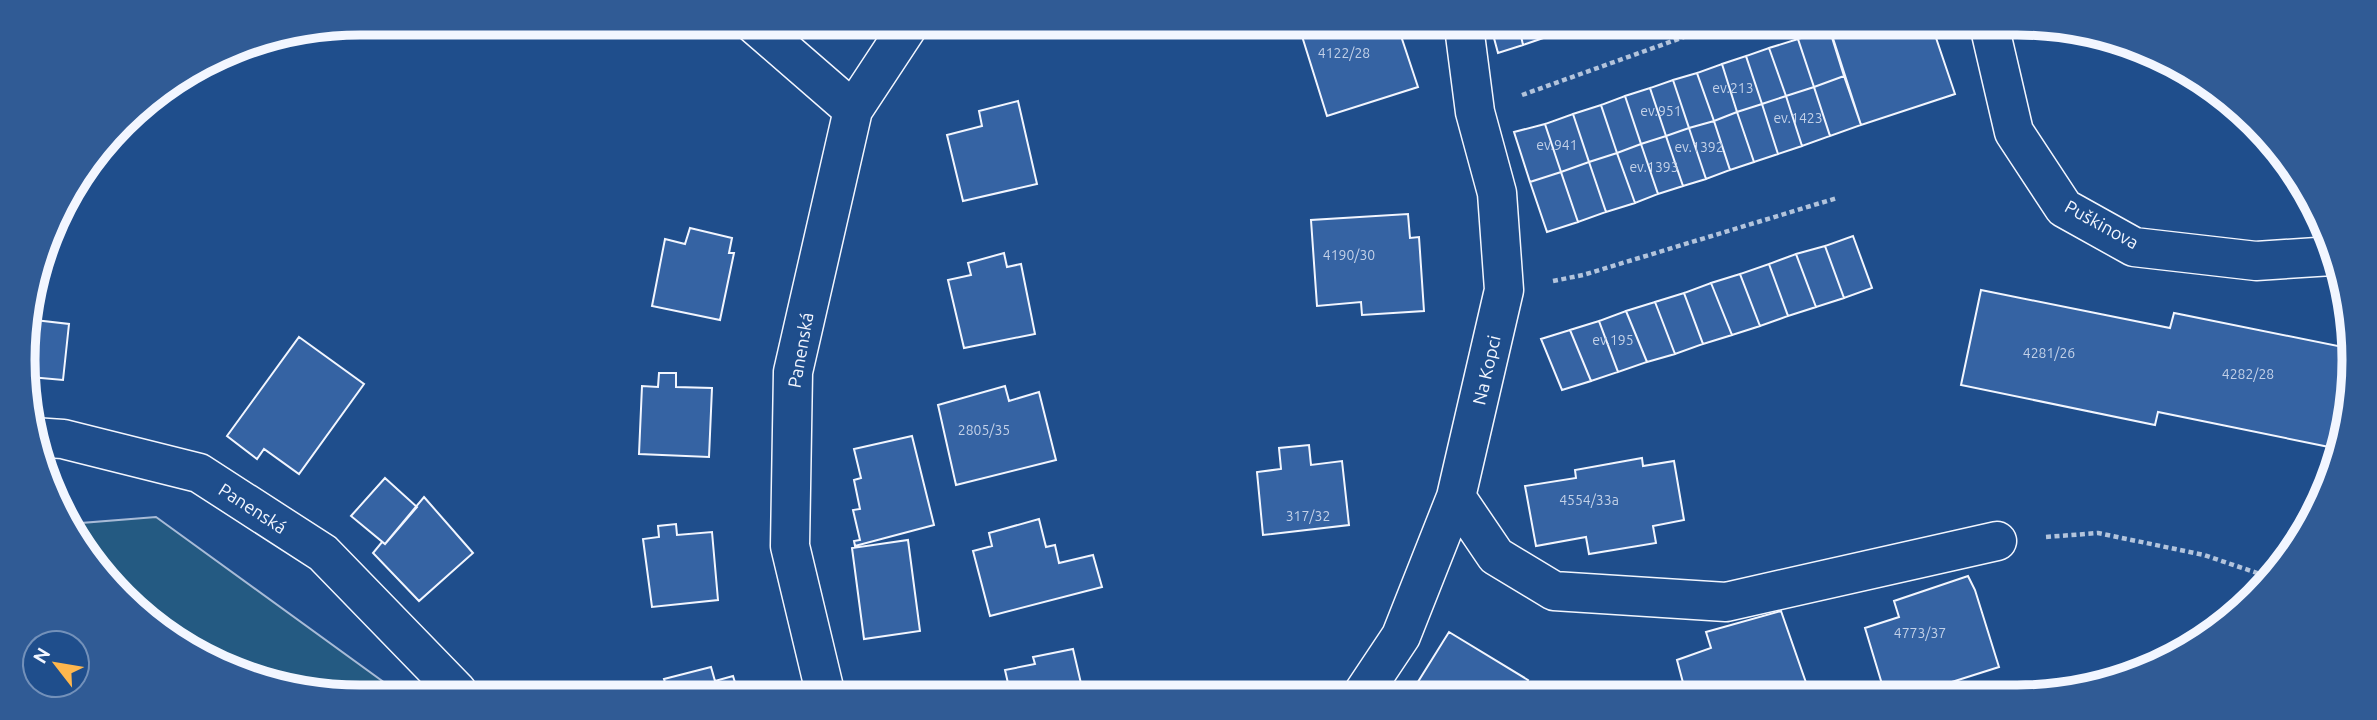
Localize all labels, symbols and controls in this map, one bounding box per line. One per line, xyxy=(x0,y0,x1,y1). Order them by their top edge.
house number: 4122/28 xyxy=(1318,45,1370,61)
house number: ev.213 xyxy=(1712,80,1754,96)
house number: ev.951 xyxy=(1640,103,1682,119)
house number: ev.1423 xyxy=(1773,110,1823,126)
house number: ev.941 xyxy=(1536,137,1578,153)
house number: ev.1392 xyxy=(1674,139,1724,155)
house number: ev.1393 xyxy=(1629,159,1679,175)
street label: Puškinova xyxy=(2062,196,2142,252)
house number: 4190/30 xyxy=(1323,247,1375,263)
street label: Panenská xyxy=(784,311,816,389)
house number: ev.195 xyxy=(1592,332,1634,348)
street label: Na Kopci xyxy=(1468,333,1504,407)
house number: 4281/26 xyxy=(2023,345,2075,361)
house number: 4282/28 xyxy=(2222,366,2274,382)
house number: 2805/35 xyxy=(958,422,1010,438)
street label: Panenská xyxy=(215,479,291,537)
house number: 4554/33a xyxy=(1559,492,1619,508)
house number: 317/32 xyxy=(1286,508,1330,524)
house number: 4773/37 xyxy=(1894,625,1946,641)
north arrow xyxy=(21,629,91,699)
text: N xyxy=(28,643,55,667)

